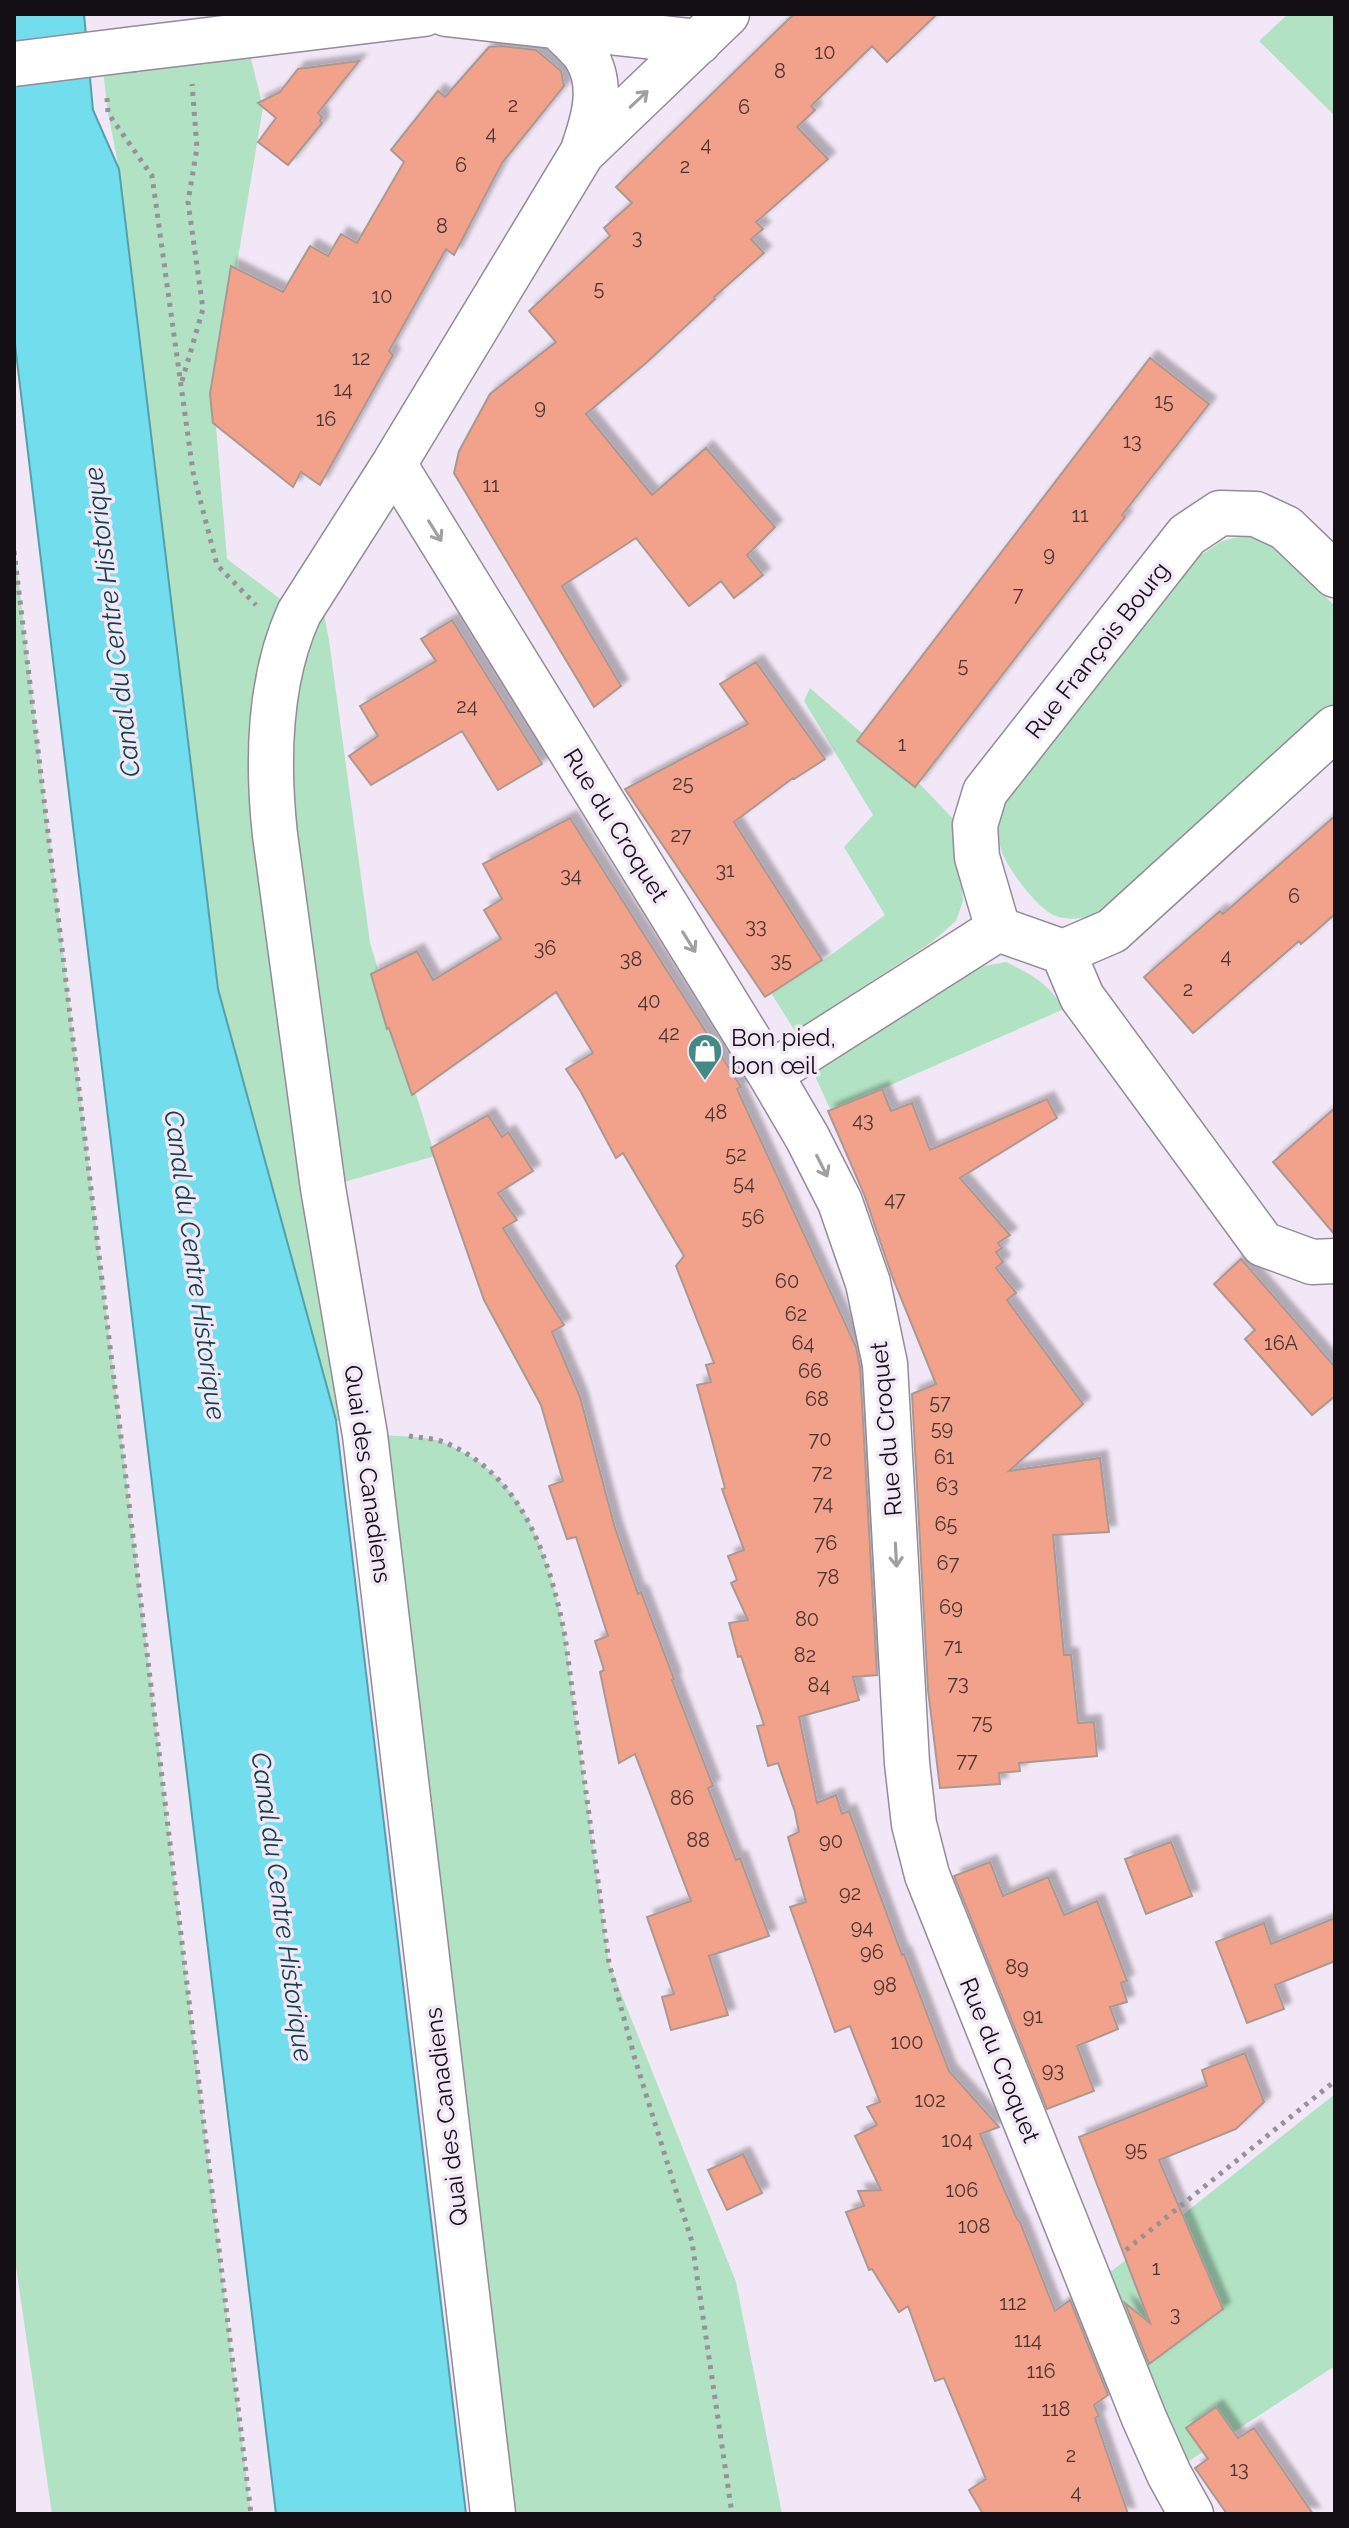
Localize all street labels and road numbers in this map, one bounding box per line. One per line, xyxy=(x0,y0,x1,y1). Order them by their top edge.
street label: Rue François Bourg xyxy=(1019,556,1175,744)
street label: Rue du Croquet xyxy=(557,743,675,907)
street label: Rue du Croquet xyxy=(864,1341,908,1517)
street label: Quai des Canadiens xyxy=(338,1363,398,1585)
street label: Rue du Croquet xyxy=(954,1973,1046,2147)
street label: Quai des Canadiens xyxy=(418,2006,474,2228)

